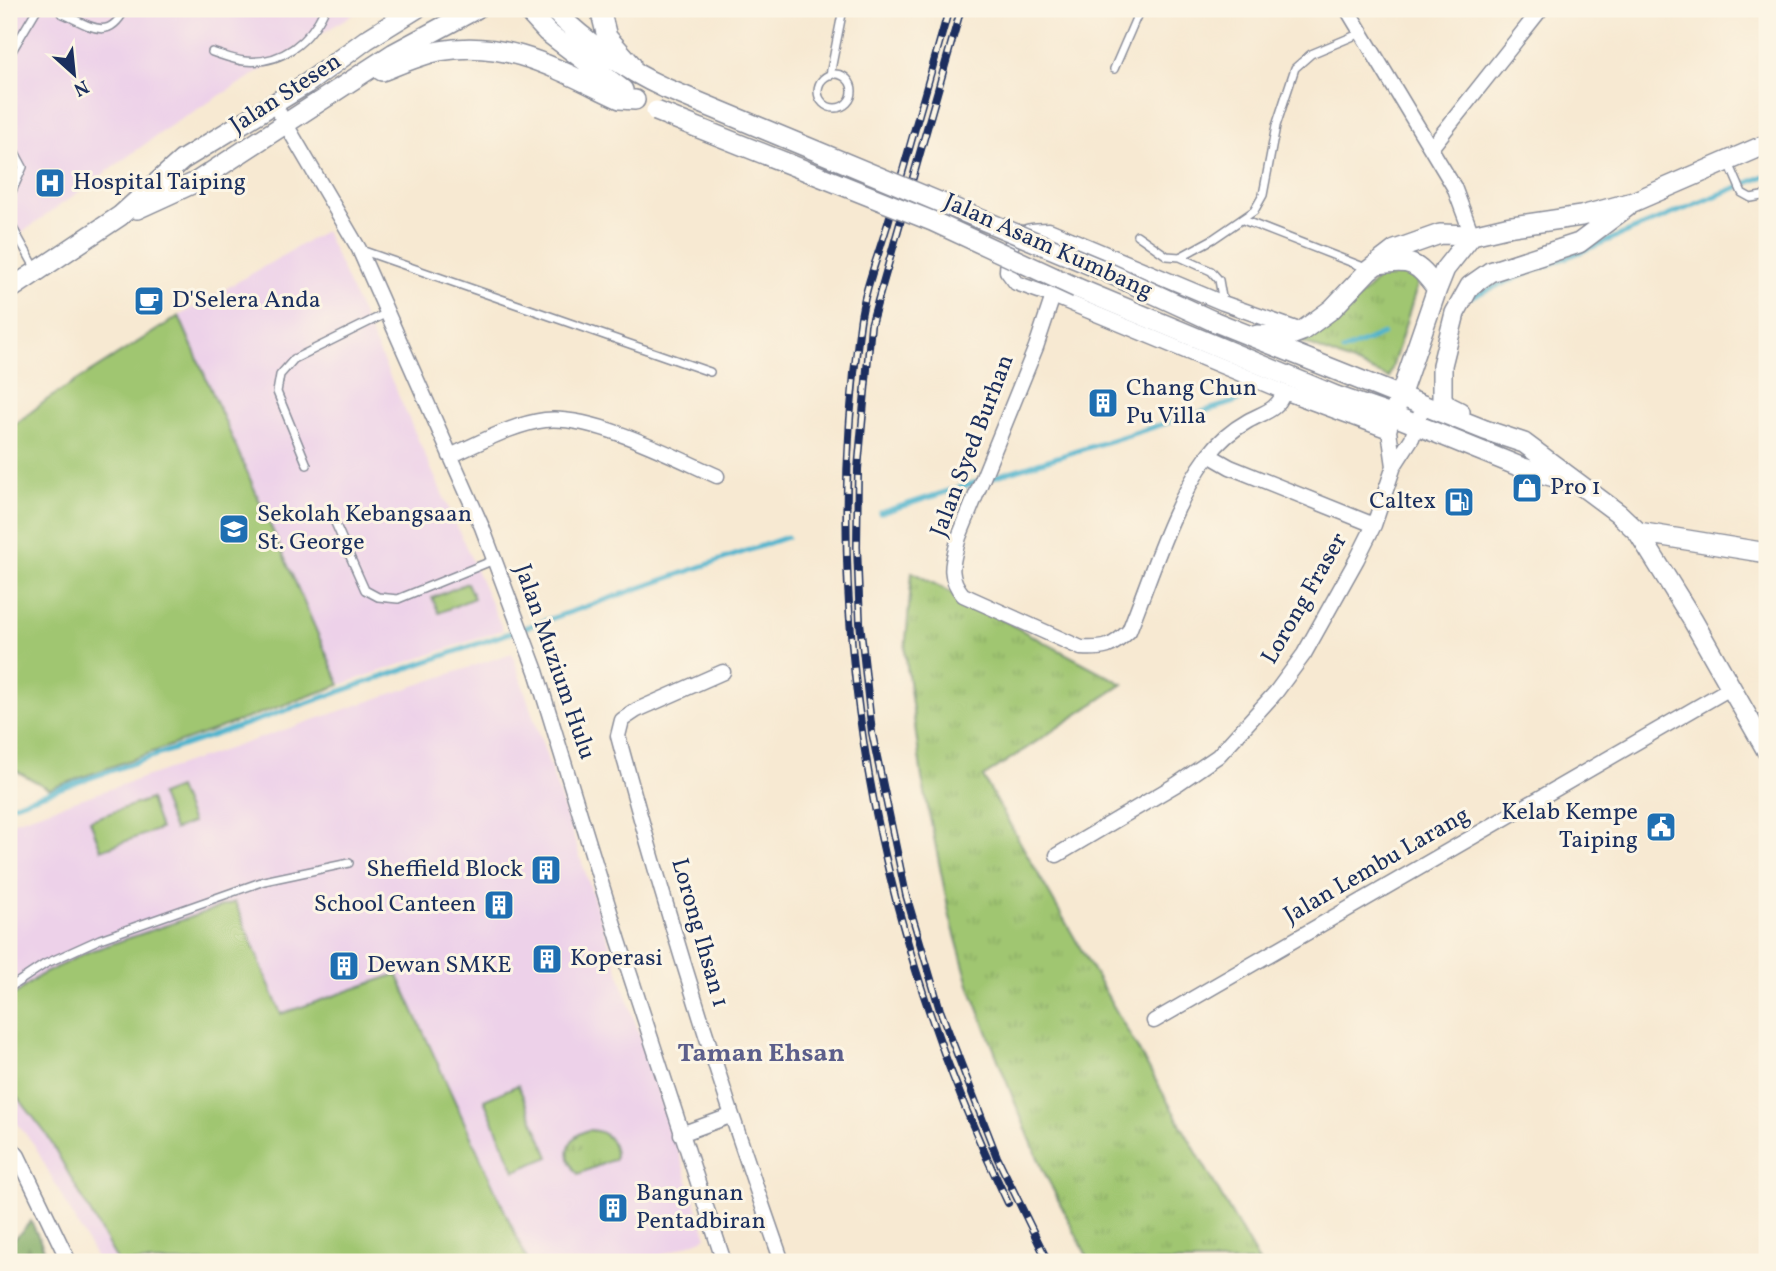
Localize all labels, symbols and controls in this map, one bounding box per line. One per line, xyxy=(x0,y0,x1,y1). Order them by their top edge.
north arrow xyxy=(38,38,108,108)
street label: Jalan Stesen xyxy=(224,45,348,143)
text: N xyxy=(69,73,93,102)
hospital icon: Hospital Taiping xyxy=(33,166,67,200)
place label: Hospital Taiping xyxy=(73,166,246,200)
street label: Jalan Asam Kumbang xyxy=(938,186,1158,308)
cafe icon: D'Selera Anda xyxy=(132,284,166,318)
place label: D'Selera Anda xyxy=(172,284,321,318)
street label: Jalan Syed Burhan xyxy=(923,350,1023,542)
place label: Chang Chun Pu Villa xyxy=(1126,372,1257,434)
building icon: Chang Chun Pu Villa xyxy=(1086,386,1120,420)
shop icon: Pro 1 xyxy=(1510,471,1544,505)
place label: Pro 1 xyxy=(1550,471,1601,505)
place label: Caltex xyxy=(1369,485,1436,519)
fuel station icon: Caltex xyxy=(1442,485,1476,519)
place label: Sekolah Kebangsaan St. George xyxy=(257,498,472,560)
school or university icon: Sekolah Kebangsaan St. George xyxy=(217,512,251,546)
street label: Lorong Fraser xyxy=(1254,527,1356,671)
street label: Jalan Muzium Hulu xyxy=(505,560,603,764)
place label: Kelab Kempe Taiping xyxy=(1501,796,1638,858)
street label: Jalan Lembu Larang xyxy=(1278,799,1476,933)
public building icon: Kelab Kempe Taiping xyxy=(1644,810,1678,844)
place label: Sheffield Block xyxy=(366,853,523,887)
building icon: Sheffield Block xyxy=(529,853,563,887)
street label: Lorong Ihsan 1 xyxy=(661,854,737,1012)
place label: School Canteen xyxy=(314,888,476,922)
building icon: School Canteen xyxy=(482,888,516,922)
building icon: Koperasi xyxy=(530,942,564,976)
place label: Koperasi xyxy=(570,942,663,976)
building icon: Dewan SMKE xyxy=(327,949,361,983)
place label: Dewan SMKE xyxy=(367,949,512,983)
district label: Taman Ehsan xyxy=(677,1036,845,1072)
place label: Bangunan Pentadbiran xyxy=(636,1177,766,1239)
building icon: Bangunan Pentadbiran xyxy=(596,1191,630,1225)

